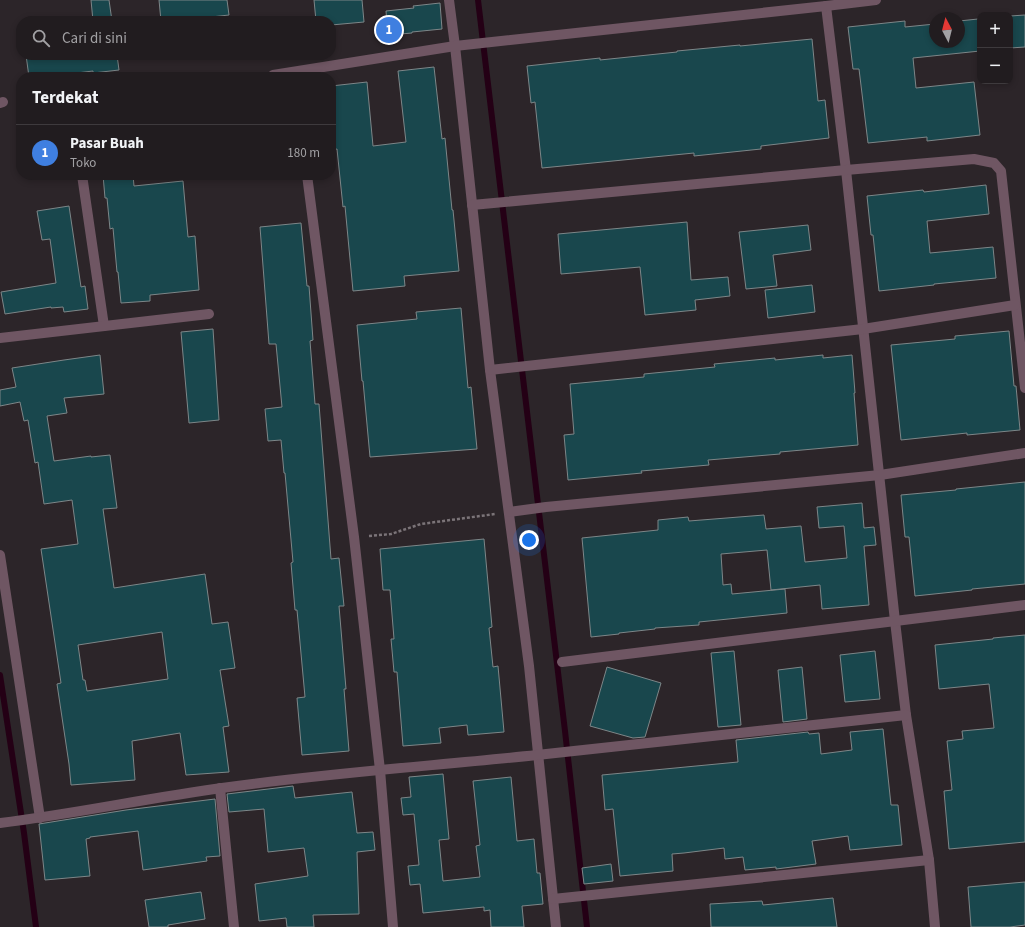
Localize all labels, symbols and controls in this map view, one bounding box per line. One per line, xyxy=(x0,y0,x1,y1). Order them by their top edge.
north arrow xyxy=(929,12,965,48)
map controls xyxy=(977,12,1013,84)
button: + xyxy=(977,12,1013,48)
pin: 1 xyxy=(376,15,402,45)
search box xyxy=(16,16,336,60)
icon: search xyxy=(30,27,52,49)
text: Cari di sini xyxy=(62,28,127,49)
button: − xyxy=(977,48,1013,84)
text: Terdekat xyxy=(32,86,98,110)
text: Pasar Buah xyxy=(70,133,144,154)
text: 1 xyxy=(42,144,48,162)
text: 180 m xyxy=(287,144,320,162)
text: Toko xyxy=(70,154,96,172)
your location xyxy=(519,530,539,550)

